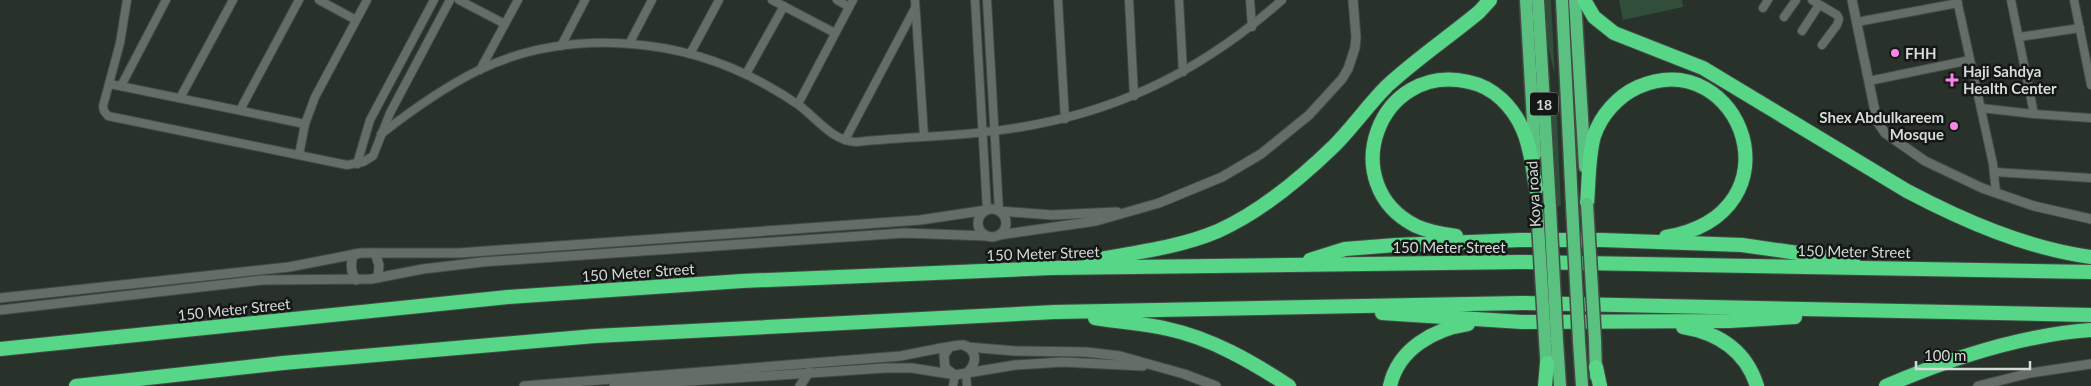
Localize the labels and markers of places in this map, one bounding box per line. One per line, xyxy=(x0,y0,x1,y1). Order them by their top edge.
place label: FHH xyxy=(1905,44,1937,62)
marker: FHH xyxy=(1889,47,1901,59)
place label: Haji Sahdya Health Center xyxy=(1963,62,2057,97)
marker: Haji Sahdya Health Center xyxy=(1945,73,1959,87)
place label: Shex Abdulkareem Mosque xyxy=(1819,108,1944,143)
marker: Shex Abdulkareem Mosque xyxy=(1948,120,1960,132)

